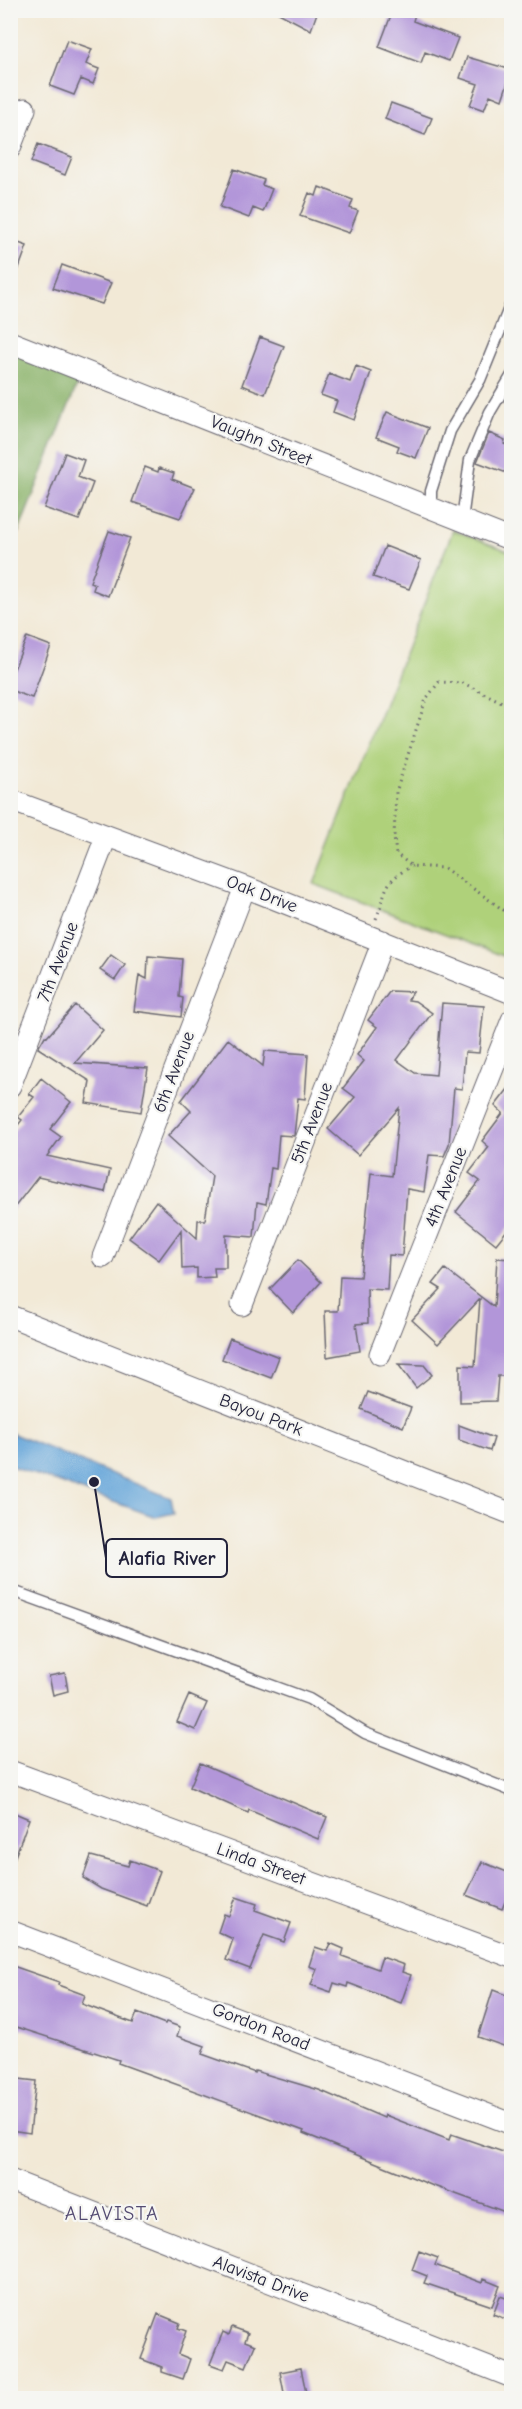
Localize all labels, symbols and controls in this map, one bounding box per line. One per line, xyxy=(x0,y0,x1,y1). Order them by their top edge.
street label: Vaughn Street xyxy=(207,411,315,471)
street label: Oak Drive xyxy=(224,871,300,917)
street label: 7th Avenue xyxy=(33,919,83,1005)
street label: 6th Avenue xyxy=(149,1028,199,1116)
street label: 5th Avenue xyxy=(287,1079,337,1167)
street label: 4th Avenue xyxy=(420,1144,472,1230)
street label: Bayou Park xyxy=(216,1390,306,1441)
callout: Alafia River xyxy=(106,1539,227,1577)
text: Alafia River xyxy=(118,1547,216,1570)
street label: Linda Street xyxy=(214,1838,309,1890)
street label: Gordon Road xyxy=(209,1999,313,2055)
district label: ALAVISTA xyxy=(65,2202,159,2225)
street label: Alavista Drive xyxy=(210,2251,312,2307)

